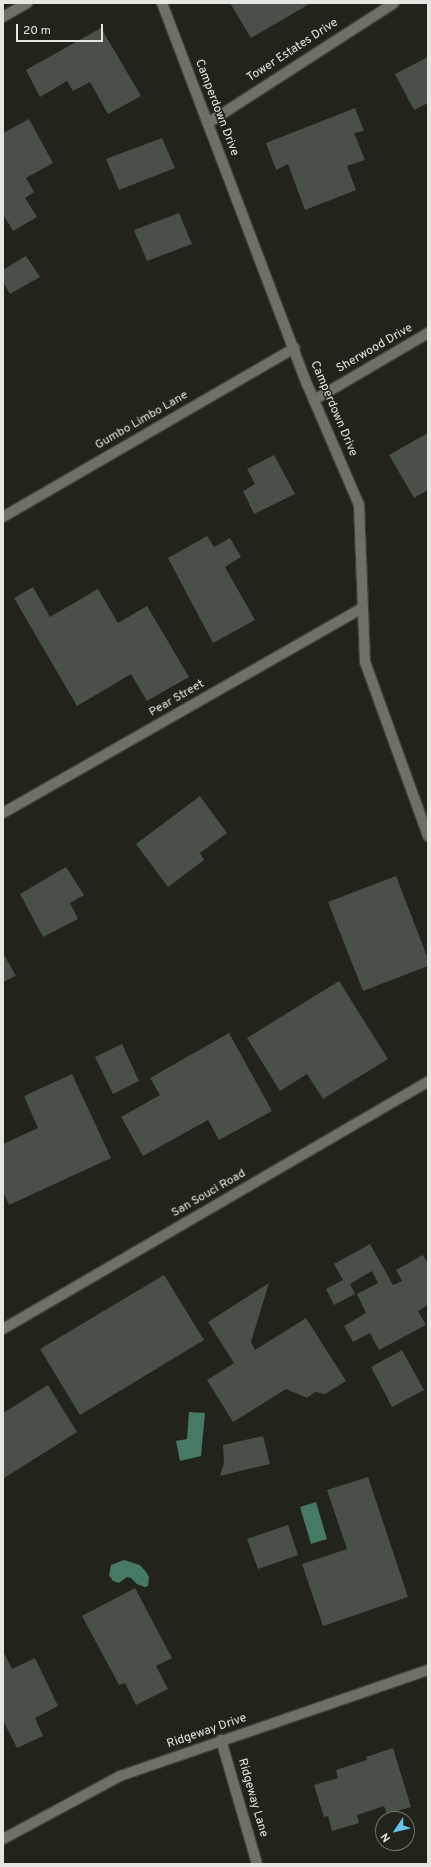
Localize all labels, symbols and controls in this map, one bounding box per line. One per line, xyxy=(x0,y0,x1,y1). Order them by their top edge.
scale bar xyxy=(18,16,105,42)
street label: Tower Estates Drive xyxy=(245,16,341,86)
text: 20 m xyxy=(23,23,51,39)
street label: Camperdown Drive xyxy=(191,58,241,158)
street label: Sherwood Drive xyxy=(334,321,416,377)
street label: Camperdown Drive xyxy=(306,359,360,459)
street label: Gumbo Limbo Lane xyxy=(93,389,191,453)
street label: Pear Street xyxy=(147,678,207,720)
street label: San Souci Road xyxy=(169,1167,249,1221)
street label: Ridgeway Drive xyxy=(165,1712,249,1752)
street label: Ridgeway Lane xyxy=(234,1757,270,1839)
north arrow xyxy=(375,1811,415,1851)
text: N xyxy=(378,1830,394,1845)

